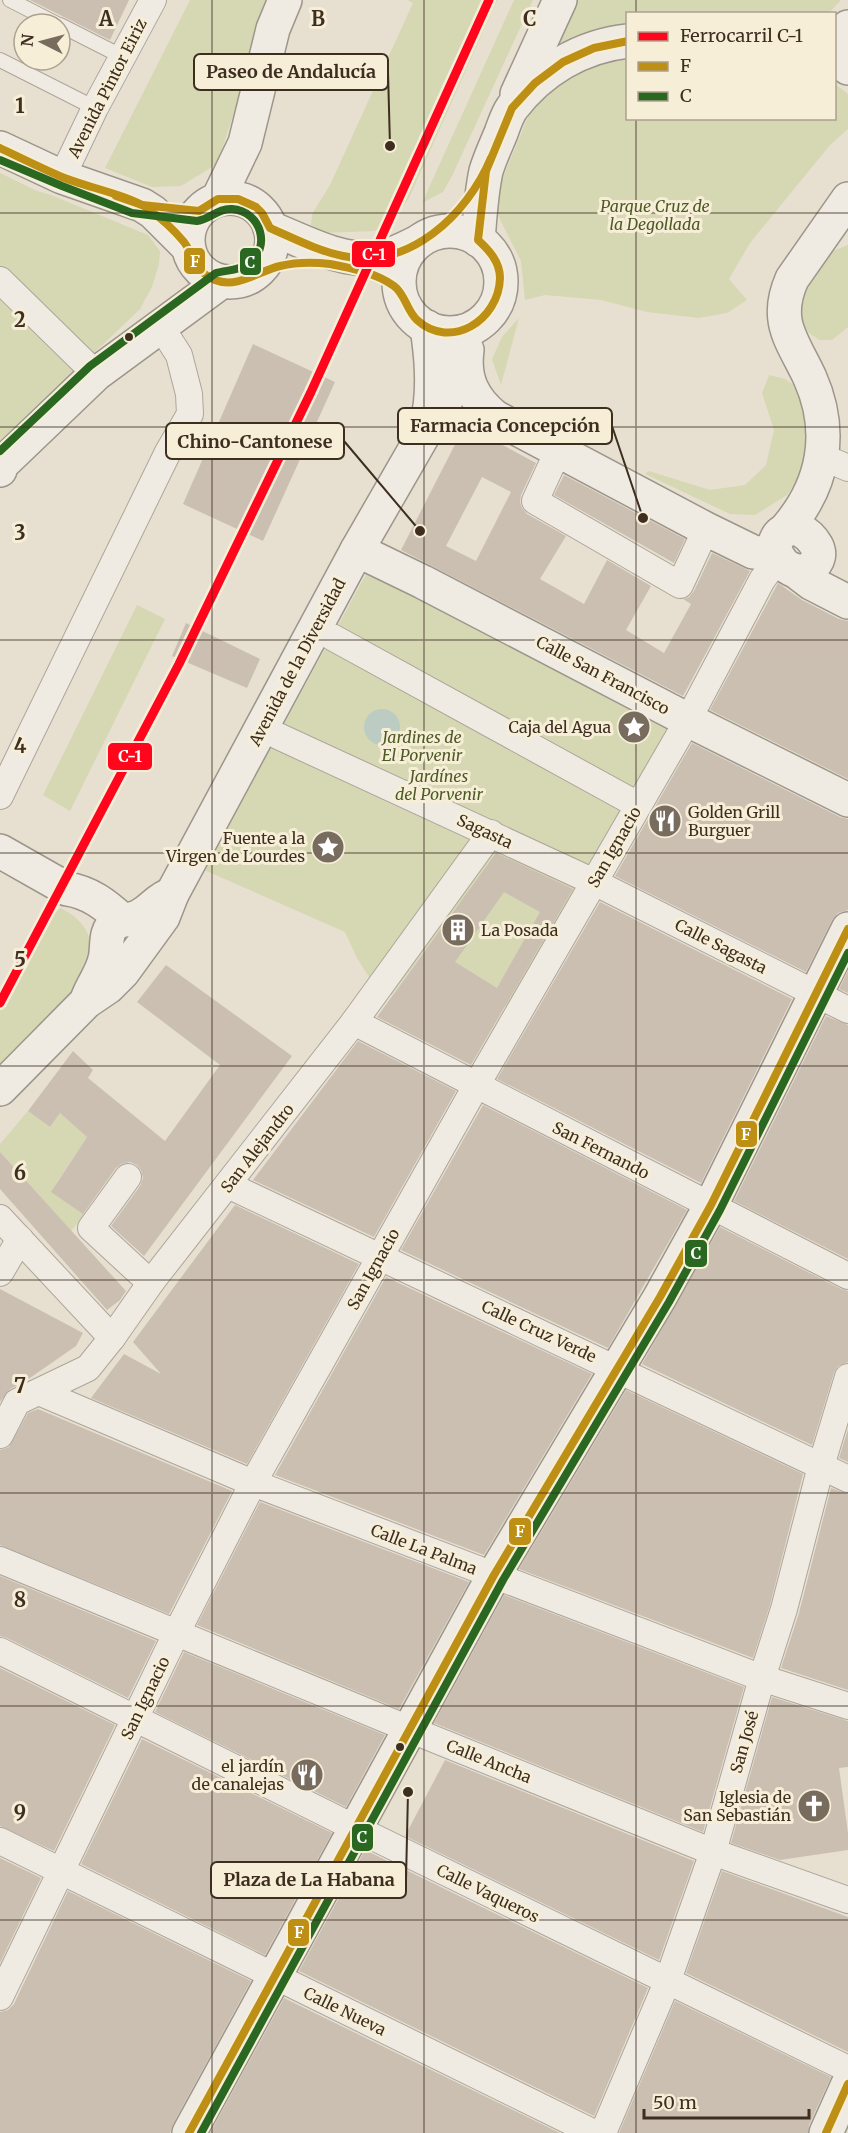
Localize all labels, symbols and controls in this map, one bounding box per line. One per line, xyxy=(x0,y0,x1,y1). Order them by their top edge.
text: B xyxy=(311,6,325,31)
text: C xyxy=(523,6,537,31)
north arrow xyxy=(12,12,72,72)
legend xyxy=(626,12,836,120)
street label: Avenida Pintor Eiriz xyxy=(64,15,150,161)
text: Ferrocarril C-1 xyxy=(680,24,803,47)
text: N xyxy=(16,33,38,48)
callout: Paseo de Andalucía xyxy=(194,54,388,90)
text: F xyxy=(680,54,691,77)
text: Paseo de Andalucía xyxy=(206,60,376,83)
text: C xyxy=(680,84,692,107)
text: 1 xyxy=(15,93,25,118)
park label: Parque Cruz de la Degollada xyxy=(600,196,710,234)
line badge: C-1 xyxy=(351,240,396,268)
text: C-1 xyxy=(362,244,386,264)
line badge: F xyxy=(183,247,206,275)
line badge: C xyxy=(239,247,262,276)
text: F xyxy=(190,251,200,271)
text: C xyxy=(245,252,255,272)
text: 2 xyxy=(14,307,26,332)
unlabelled marker xyxy=(123,331,135,343)
callout: Farmacia Concepción xyxy=(398,408,612,444)
text: Farmacia Concepción xyxy=(410,414,600,437)
callout: Chino-Cantonese xyxy=(166,423,344,459)
text: Chino-Cantonese xyxy=(178,430,333,453)
text: 3 xyxy=(14,520,26,545)
street label: Avenida de la Diversidad xyxy=(244,575,350,750)
street label: Calle San Francisco xyxy=(533,631,673,719)
place icon: Caja del Agua xyxy=(616,709,652,745)
place label: Caja del Agua xyxy=(508,717,611,737)
park label: Jardines de El Porvenir xyxy=(380,727,463,765)
text: 4 xyxy=(14,733,27,758)
line badge: C-1 xyxy=(107,742,153,771)
text: C-1 xyxy=(118,746,142,766)
park label: Jardínes del Porvenir xyxy=(395,766,483,804)
place label: Golden Grill Burguer xyxy=(688,802,780,840)
street label: San Ignacio xyxy=(583,803,645,891)
restaurant icon: Golden Grill Burguer xyxy=(647,803,683,839)
street label: Sagasta xyxy=(454,809,517,853)
place label: Fuente a la Virgen de Lourdes xyxy=(165,828,305,866)
place icon: Fuente a la Virgen de Lourdes xyxy=(310,829,346,865)
building icon: La Posada xyxy=(440,912,476,948)
street label: Calle Sagasta xyxy=(672,914,771,978)
place label: La Posada xyxy=(481,920,559,940)
text: 5 xyxy=(14,947,26,972)
street label: San Alejandro xyxy=(216,1100,298,1196)
street label: San Fernando xyxy=(549,1117,653,1183)
line badge: F xyxy=(735,1120,758,1148)
text: F xyxy=(741,1124,751,1144)
text: 6 xyxy=(14,1160,26,1185)
street label: San Ignacio xyxy=(342,1225,404,1313)
line badge: C xyxy=(684,1239,708,1268)
text: C xyxy=(691,1243,701,1263)
street label: Calle Cruz Verde xyxy=(478,1296,600,1366)
text: 7 xyxy=(14,1373,26,1398)
line badge: F xyxy=(508,1517,532,1546)
street label: Calle La Palma xyxy=(368,1520,480,1579)
text: F xyxy=(515,1521,525,1541)
text: 8 xyxy=(14,1587,26,1612)
street label: San Ignacio xyxy=(116,1653,174,1743)
street label: San José xyxy=(726,1709,762,1775)
street label: Calle Ancha xyxy=(443,1735,535,1787)
unlabelled marker xyxy=(394,1741,406,1753)
place label: el jardín de canalejas xyxy=(192,1756,284,1794)
restaurant icon: el jardín de canalejas xyxy=(289,1757,325,1793)
place label: Iglesia de San Sebastián xyxy=(683,1787,791,1825)
church icon: Iglesia de San Sebastián xyxy=(796,1788,832,1824)
text: 9 xyxy=(14,1800,26,1825)
line badge: C xyxy=(351,1823,374,1852)
text: C xyxy=(357,1827,367,1847)
street label: Calle Vaqueros xyxy=(434,1860,543,1926)
callout: Plaza de La Habana xyxy=(211,1862,406,1898)
text: Plaza de La Habana xyxy=(223,1868,395,1891)
line badge: F xyxy=(287,1918,310,1947)
text: F xyxy=(294,1922,304,1942)
street label: Calle Nueva xyxy=(300,1982,390,2040)
scale bar xyxy=(644,2082,809,2120)
text: 50 m xyxy=(653,2091,697,2114)

